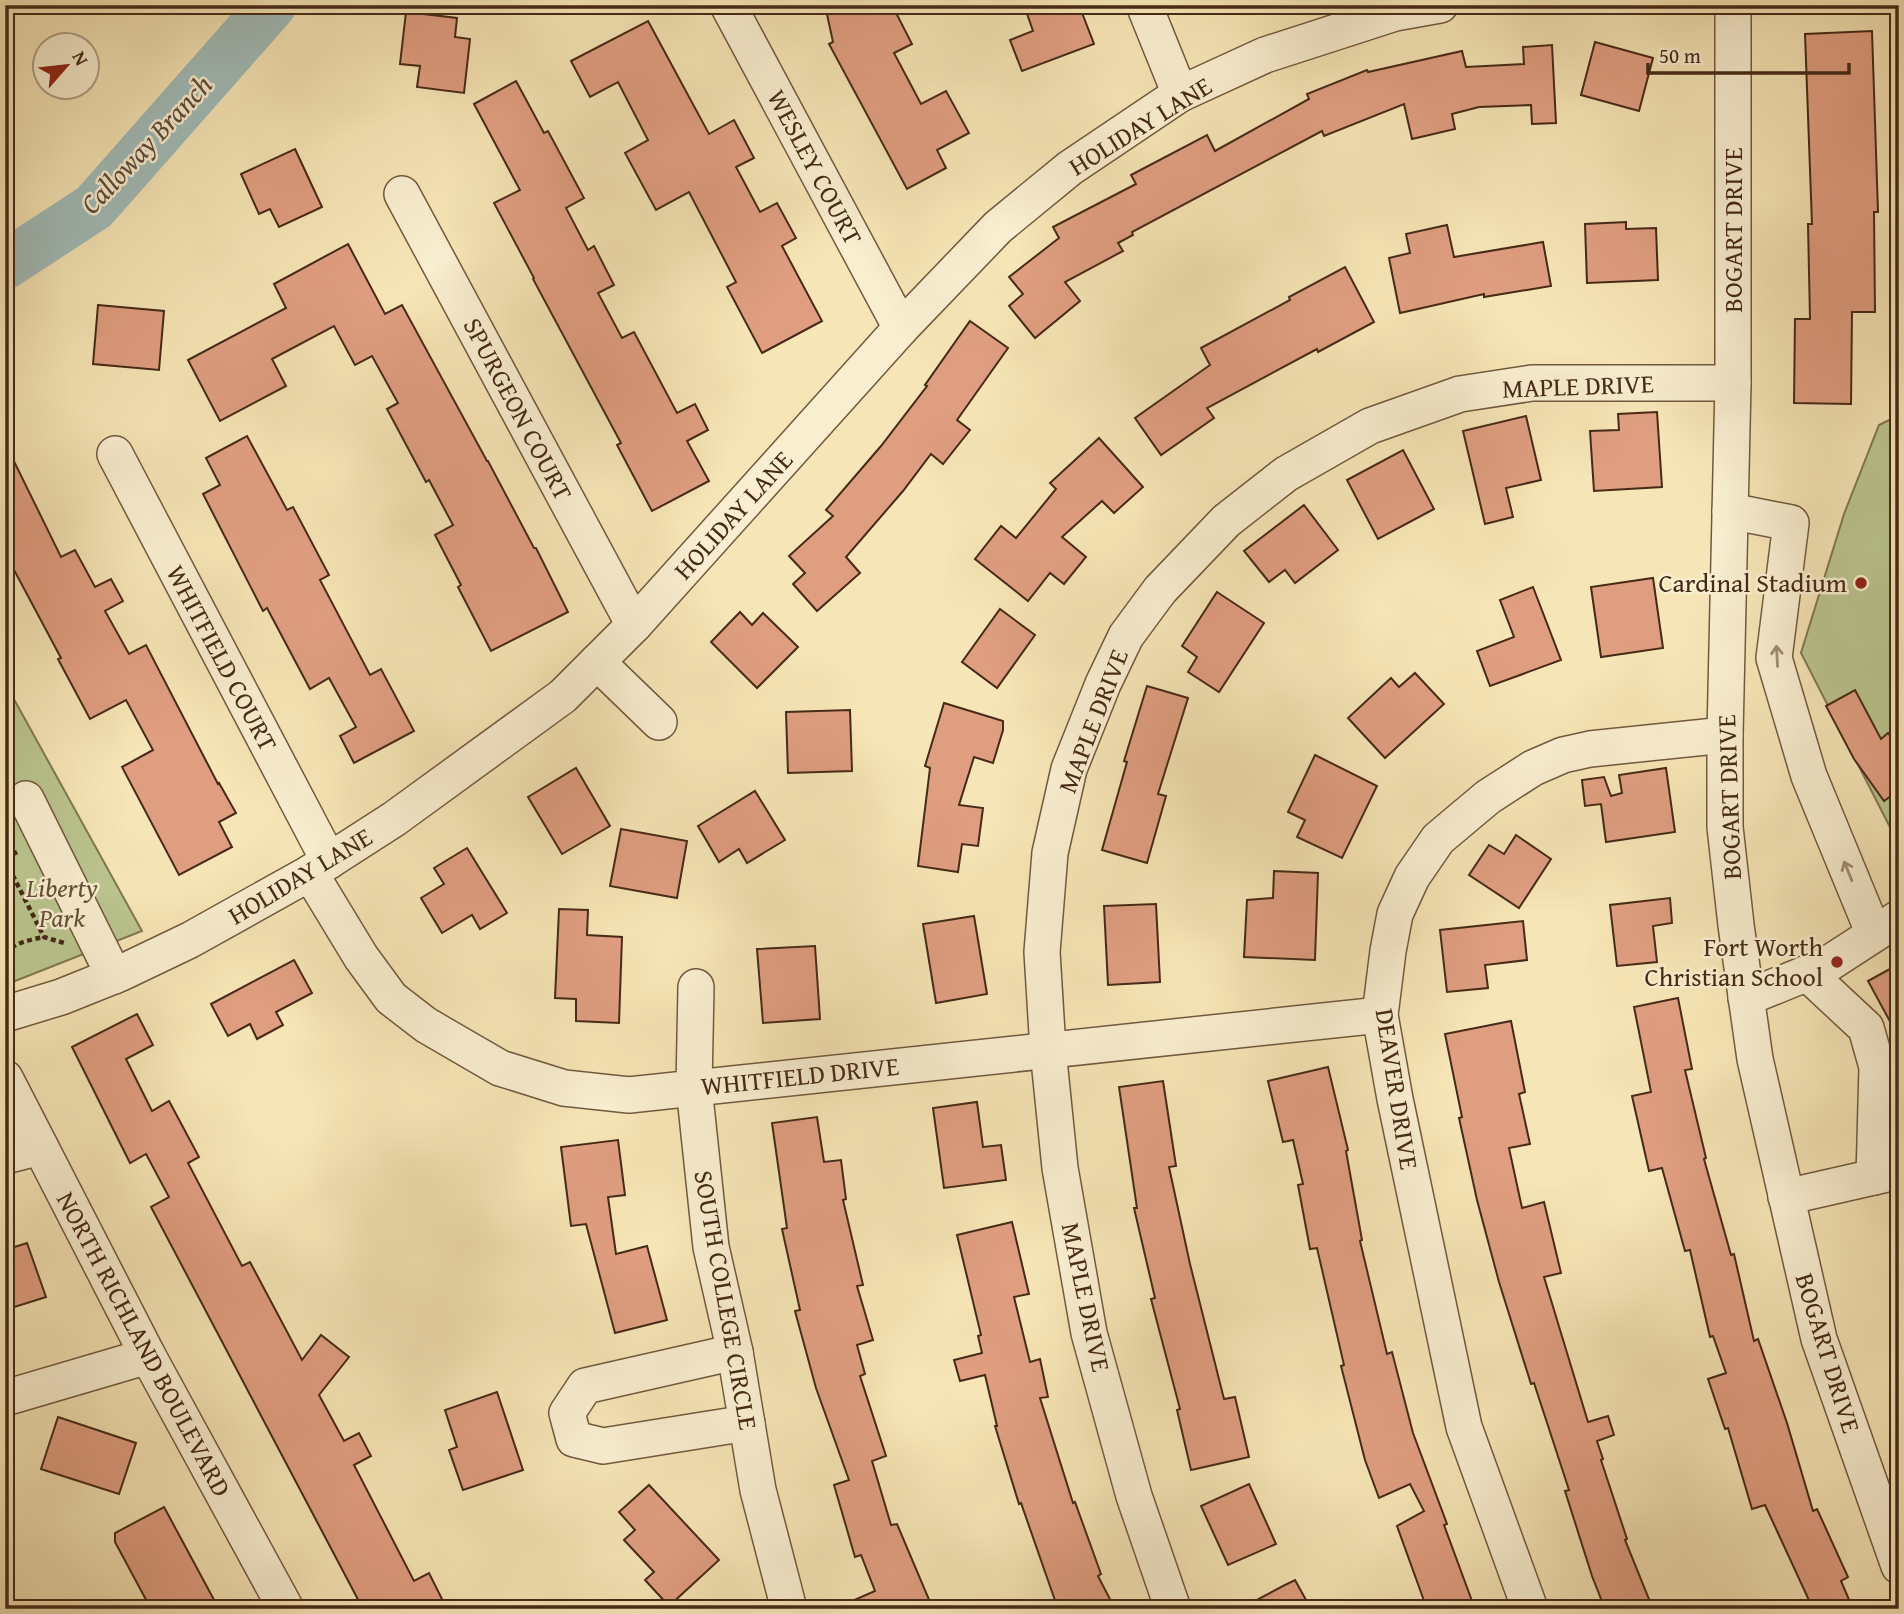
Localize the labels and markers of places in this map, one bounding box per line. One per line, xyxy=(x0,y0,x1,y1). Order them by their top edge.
place label: Cardinal Stadium xyxy=(1658,563,1847,602)
marker: Cardinal Stadium xyxy=(1853,575,1869,591)
place label: Fort Worth Christian School xyxy=(1645,927,1823,996)
marker: Fort Worth Christian School xyxy=(1829,954,1845,970)

